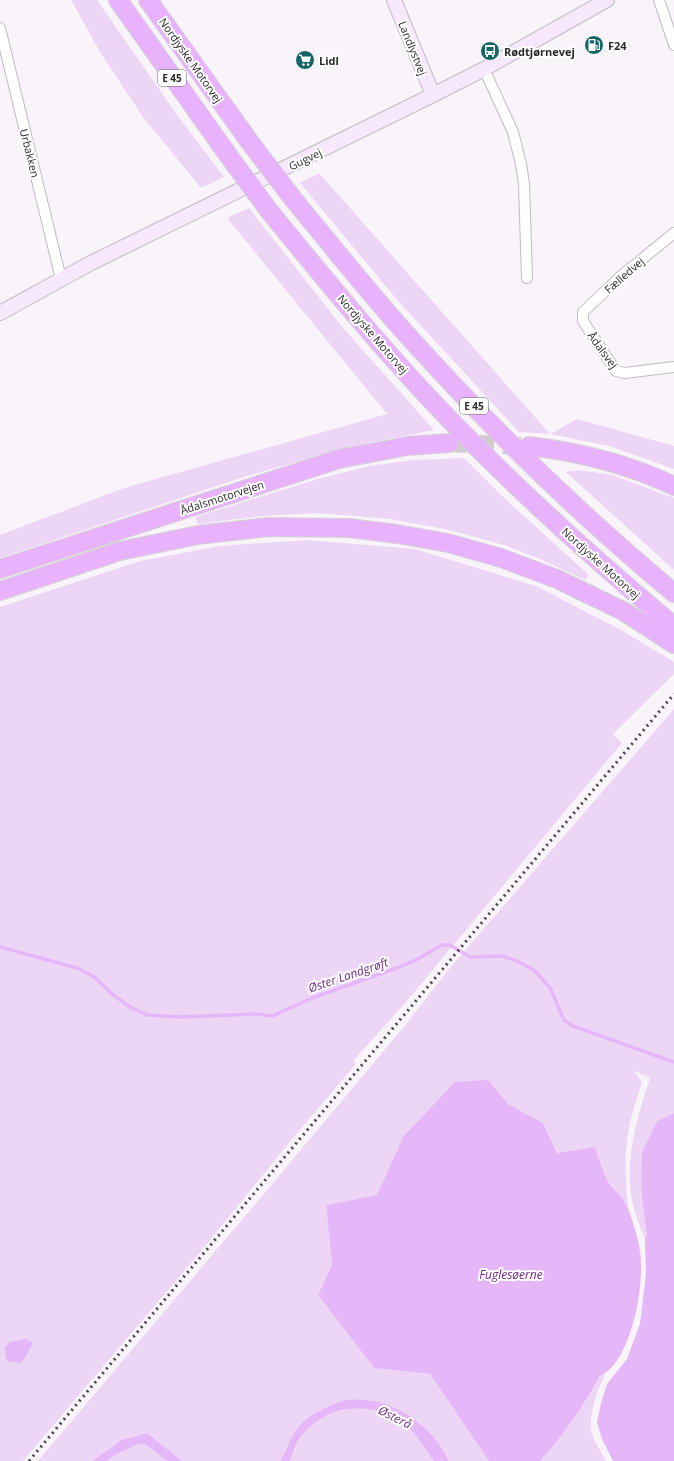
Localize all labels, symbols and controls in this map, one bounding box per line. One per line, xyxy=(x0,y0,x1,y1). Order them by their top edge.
street label: Nordjyske Motorvej xyxy=(156,15,226,105)
street label: Landlystvej xyxy=(395,19,431,77)
fuel station icon: F24 xyxy=(583,34,605,56)
place label: F24 xyxy=(608,38,627,53)
bus stop icon: Rødtjørnevej xyxy=(479,40,501,62)
place label: Rødtjørnevej xyxy=(504,44,575,59)
supermarket icon: Lidl xyxy=(294,49,316,71)
place label: Lidl xyxy=(319,53,339,68)
road number: E 45 xyxy=(158,70,186,86)
street label: Urbakken xyxy=(17,127,43,179)
street label: Gugvej xyxy=(286,145,324,173)
street label: Fælledvej xyxy=(601,254,647,296)
street label: Nordjyske Motorvej xyxy=(334,291,412,377)
street label: Ådalsvej xyxy=(585,328,621,372)
road number: E 45 xyxy=(460,398,488,414)
street label: Ådalsmotorvejen xyxy=(178,476,266,518)
street label: Nordjyske Motorvej xyxy=(559,524,643,602)
water label: Øster Landgrøft xyxy=(306,953,391,997)
water label: Fuglesøerne xyxy=(479,1266,543,1283)
water label: Østerå xyxy=(375,1401,415,1433)

